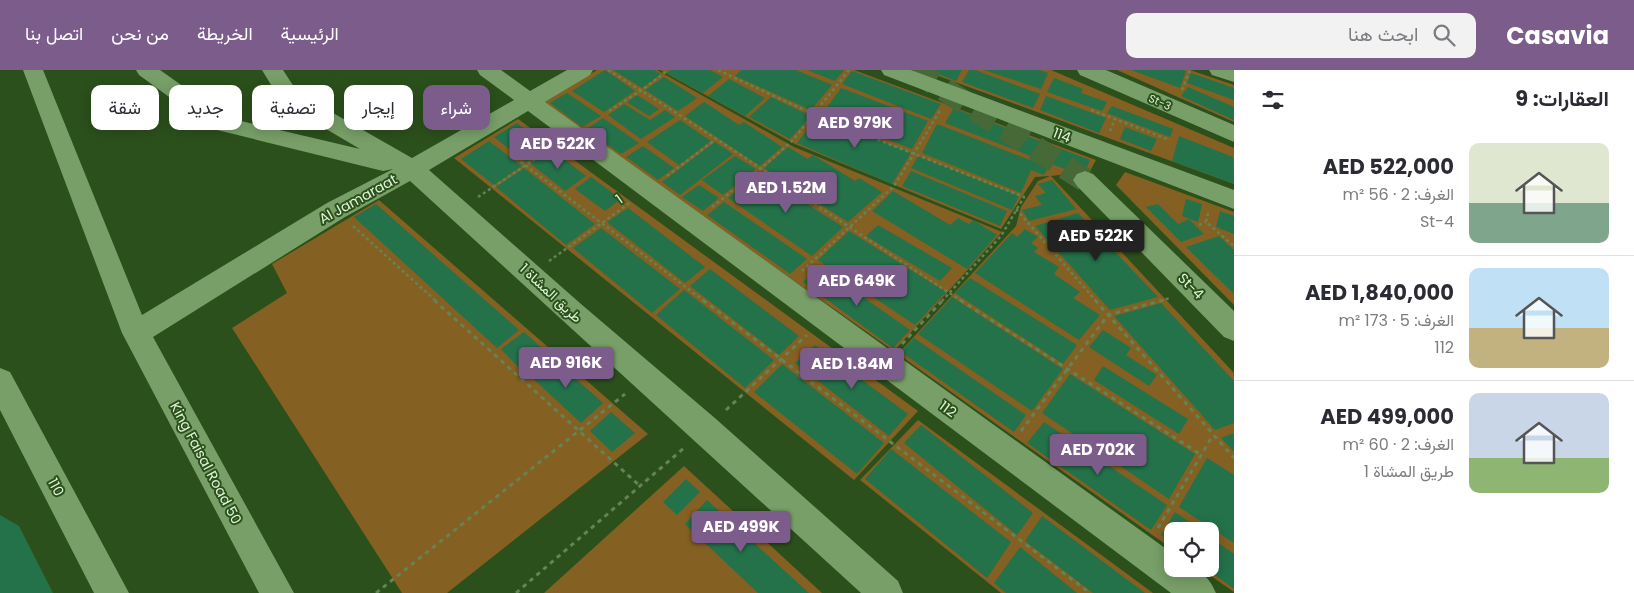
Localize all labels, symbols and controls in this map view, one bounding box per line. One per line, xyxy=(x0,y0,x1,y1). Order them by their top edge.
search box xyxy=(1126,13,1476,58)
text: Casavia xyxy=(1506,19,1609,52)
text: اتصل بنا xyxy=(25,21,83,46)
text: من نحن xyxy=(111,21,169,46)
text: الخريطة xyxy=(197,21,253,46)
text: الرئيسية xyxy=(281,21,339,46)
text: ابحث هنا xyxy=(1348,21,1418,48)
icon: search xyxy=(1430,21,1458,49)
text: العقارات: 9 xyxy=(1515,84,1609,113)
chip: شقة xyxy=(91,85,159,130)
chip: جديد xyxy=(169,85,242,130)
chip: تصفية xyxy=(252,85,334,130)
chip: إيجار xyxy=(344,85,413,130)
chip: شراء xyxy=(423,85,490,130)
icon: filters xyxy=(1259,86,1287,114)
street label: St-3 xyxy=(1146,90,1174,114)
pin: AED 979K xyxy=(803,106,907,149)
text: AED 979K xyxy=(818,111,892,134)
street label: 114 xyxy=(1050,122,1074,148)
pin: AED 522K xyxy=(506,128,610,170)
text: AED 522K xyxy=(520,132,596,155)
text: AED 522,000 xyxy=(1323,152,1454,181)
icon: home xyxy=(1509,163,1569,223)
street label: Al Jamaraat xyxy=(315,169,401,229)
pin: AED 1.52M xyxy=(729,172,843,214)
text: AED 1.52M xyxy=(746,176,826,199)
text: الغرف: 2 · 56 m² xyxy=(1342,183,1454,206)
street label: 1 xyxy=(611,190,627,208)
text: St-4 xyxy=(1420,210,1454,233)
pin: AED 522K xyxy=(1044,220,1148,262)
text: AED 522K xyxy=(1058,224,1134,247)
street label: طريق المشاة 1 xyxy=(515,259,587,327)
pin: AED 649K xyxy=(805,264,909,307)
street label: St-4 xyxy=(1173,268,1209,304)
text: AED 649K xyxy=(818,269,896,292)
text: AED 1,840,000 xyxy=(1305,278,1454,307)
icon: home xyxy=(1509,288,1569,348)
text: الغرف: 5 · 173 m² xyxy=(1339,309,1454,332)
text: 112 xyxy=(1435,336,1454,359)
pin: AED 916K xyxy=(514,346,618,389)
pin: AED 1.84M xyxy=(795,348,909,390)
text: AED 916K xyxy=(530,351,602,374)
text: AED 1.84M xyxy=(811,352,893,375)
street label: 112 xyxy=(935,396,961,422)
street label: King Faisal Road 50 xyxy=(165,398,247,528)
text: AED 499,000 xyxy=(1320,402,1454,431)
icon: home xyxy=(1509,413,1569,473)
text: الغرف: 2 · 60 m² xyxy=(1342,433,1454,456)
pin: AED 702K xyxy=(1046,434,1150,476)
text: AED 702K xyxy=(1061,438,1135,461)
text: طريق المشاة 1 xyxy=(1364,460,1454,483)
street label: 110 xyxy=(43,474,69,500)
pin: AED 499K xyxy=(689,510,793,553)
text: AED 499K xyxy=(702,515,780,538)
map controls xyxy=(1164,522,1219,577)
button: locate xyxy=(1164,522,1219,577)

